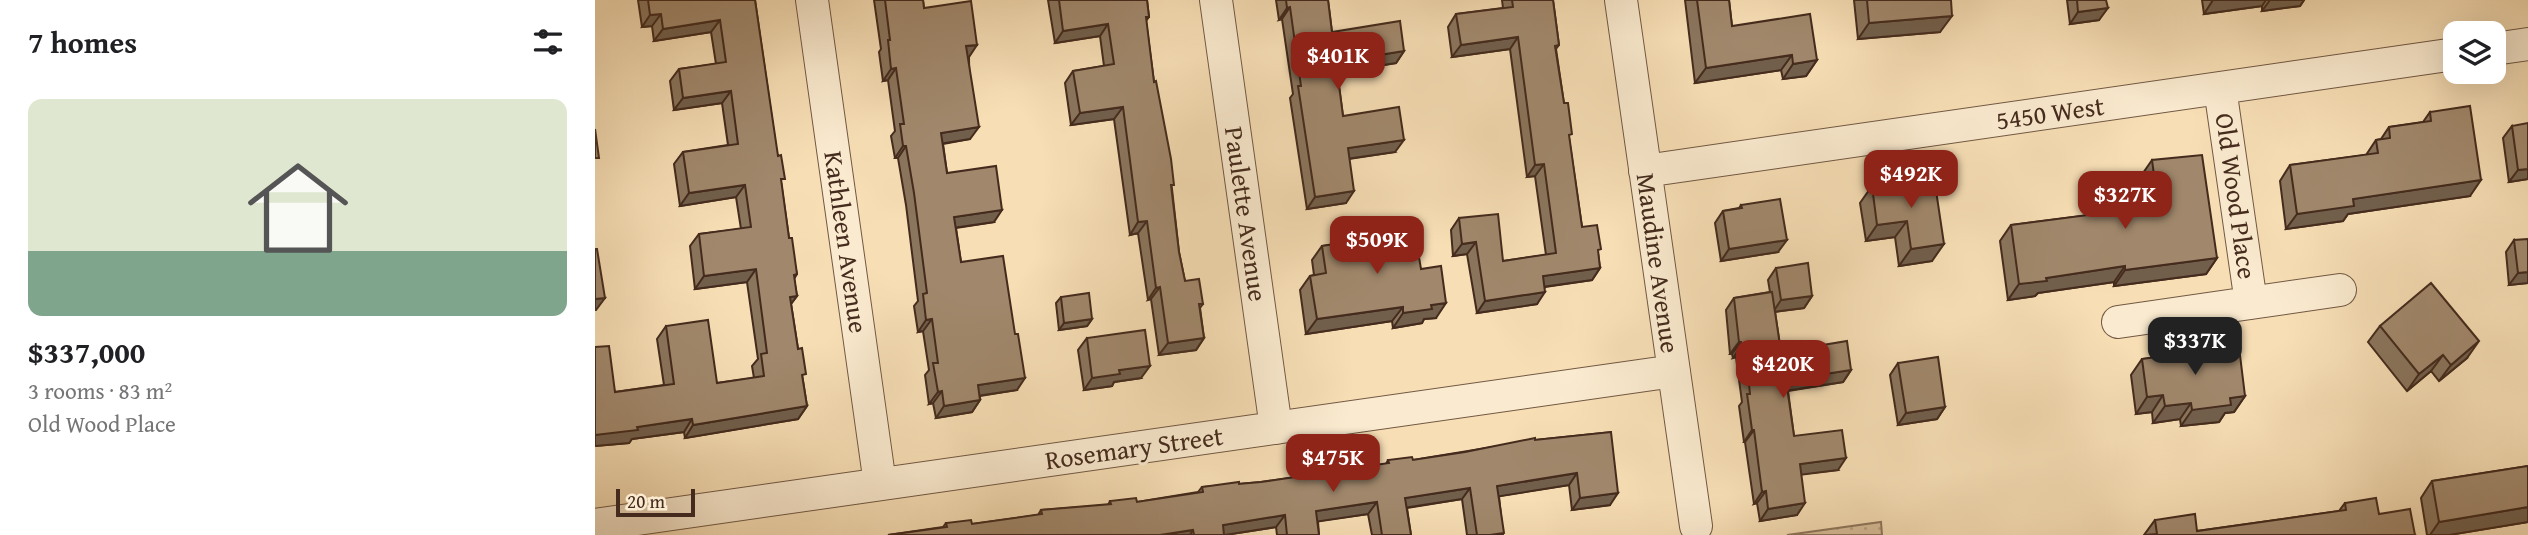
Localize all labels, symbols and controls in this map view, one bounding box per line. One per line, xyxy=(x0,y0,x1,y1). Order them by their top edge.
text: 7 homes xyxy=(28,20,137,64)
map controls xyxy=(2443,21,2506,84)
button: layers xyxy=(2443,21,2506,84)
icon: filters xyxy=(529,23,567,61)
pin: $401K xyxy=(1289,32,1387,92)
text: $401K xyxy=(1307,38,1369,71)
street label: 5450 West xyxy=(1993,86,2106,139)
street label: Old Wood Place xyxy=(2206,110,2267,281)
street label: Paulette Avenue xyxy=(1215,124,1278,304)
icon: home xyxy=(235,145,361,271)
street label: Kathleen Avenue xyxy=(814,148,879,335)
pin: $492K xyxy=(1862,150,1960,210)
text: $492K xyxy=(1880,156,1942,189)
street label: Maudine Avenue xyxy=(1627,170,1690,355)
pin: $327K xyxy=(2076,172,2174,231)
text: $327K xyxy=(2094,177,2156,210)
pin: $509K xyxy=(1328,216,1426,276)
text: $509K xyxy=(1346,222,1408,255)
pin: $337K xyxy=(2146,318,2244,377)
text: $337K xyxy=(2164,323,2226,356)
text: $337,000 xyxy=(28,330,145,374)
pin: $420K xyxy=(1734,340,1832,400)
text: $420K xyxy=(1752,346,1814,379)
text: 3 rooms · 83 m² xyxy=(28,374,172,407)
text: Old Wood Place xyxy=(28,407,176,440)
street label: Rosemary Street xyxy=(1042,416,1225,479)
pin: $475K xyxy=(1284,434,1382,494)
text: $475K xyxy=(1302,440,1364,473)
scale bar xyxy=(616,486,695,518)
text: 20 m xyxy=(627,487,665,515)

